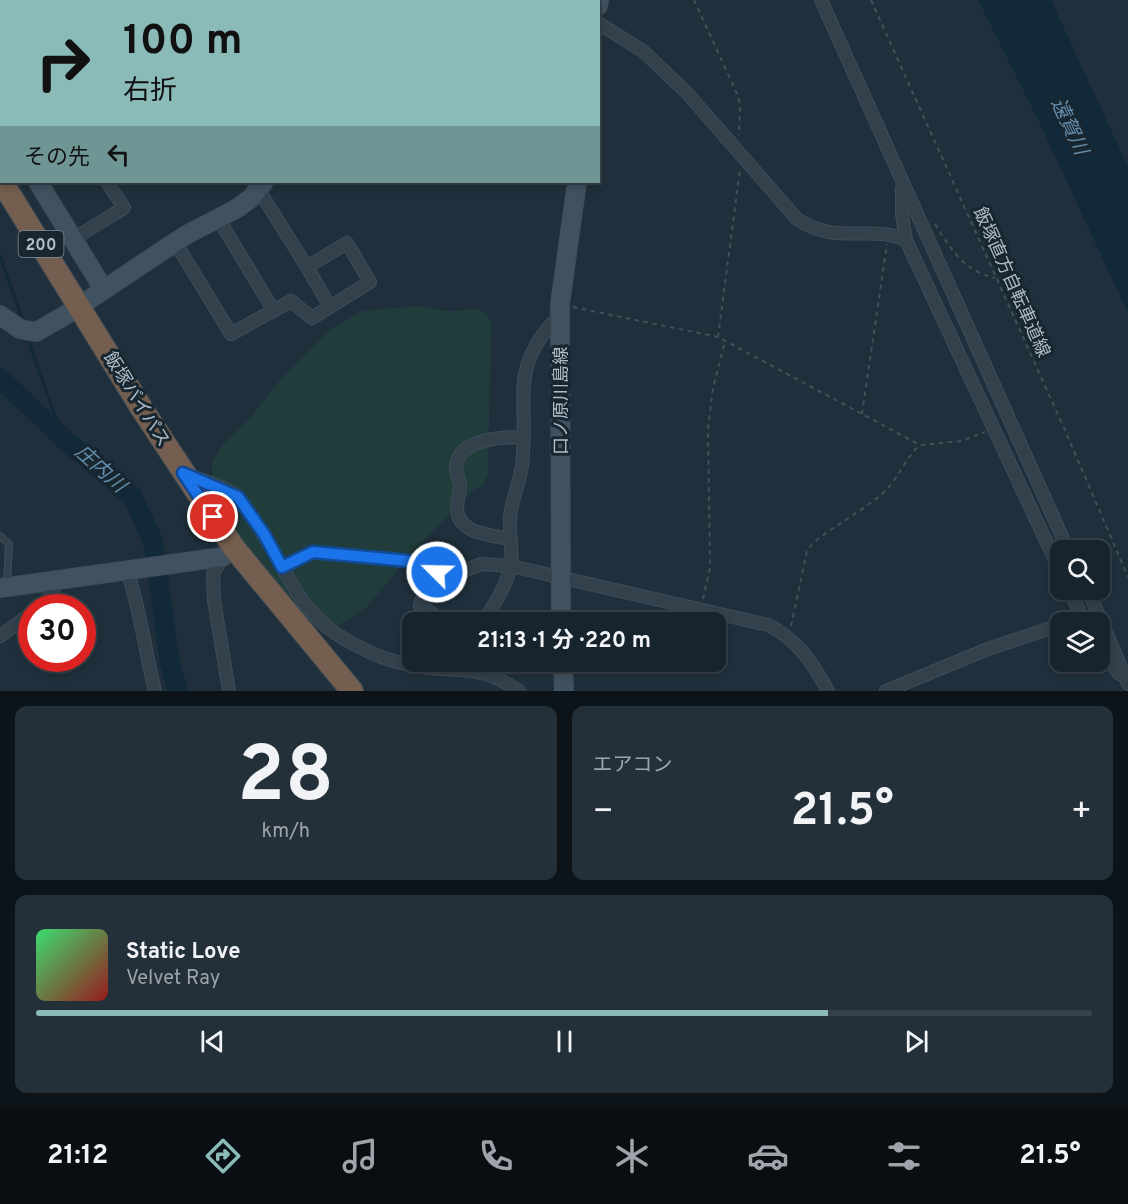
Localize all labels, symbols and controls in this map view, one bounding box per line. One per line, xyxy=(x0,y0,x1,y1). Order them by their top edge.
text: 100 m xyxy=(123,16,242,69)
icon: right xyxy=(24,24,102,102)
text: 右折 xyxy=(123,75,177,109)
water label: 遠賀川 xyxy=(1044,94,1093,161)
icon: left xyxy=(102,138,135,171)
text: その先 xyxy=(24,145,90,172)
street label: 飯塚直方自転車道線 xyxy=(967,204,1054,361)
road number: 200 xyxy=(18,231,63,257)
street label: 口ノ原川島線 xyxy=(551,347,574,455)
street label: 飯塚バイパス xyxy=(97,348,174,452)
water label: 庄内川 xyxy=(69,440,132,501)
pin xyxy=(187,491,238,542)
icon: arrive xyxy=(196,500,229,533)
position arrow xyxy=(405,540,469,604)
map controls xyxy=(1050,540,1110,672)
button: search xyxy=(1050,540,1110,600)
speed limit sign: 30 xyxy=(18,594,96,672)
button: layers xyxy=(1050,612,1110,672)
text: 21:13 · 1 分 · 220 m xyxy=(477,628,651,655)
text: 28 xyxy=(237,730,334,829)
text: エアコン xyxy=(593,753,673,779)
text: 21.5° xyxy=(791,784,894,841)
text: − xyxy=(593,792,614,834)
text: + xyxy=(1071,792,1092,834)
text: km/h xyxy=(261,819,310,845)
text: Static Love xyxy=(126,939,240,966)
text: Velvet Ray xyxy=(126,966,220,992)
icon: previous xyxy=(196,1025,229,1058)
icon: pause xyxy=(548,1025,581,1058)
icon: next xyxy=(900,1025,933,1058)
icon: directions xyxy=(202,1135,244,1177)
icon: music xyxy=(339,1135,381,1177)
icon: phone xyxy=(475,1135,517,1177)
icon: climate xyxy=(611,1135,653,1177)
icon: car xyxy=(747,1135,789,1177)
icon: filters xyxy=(883,1135,925,1177)
text: 21:12 xyxy=(47,1139,108,1173)
text: 21.5° xyxy=(1019,1139,1081,1173)

